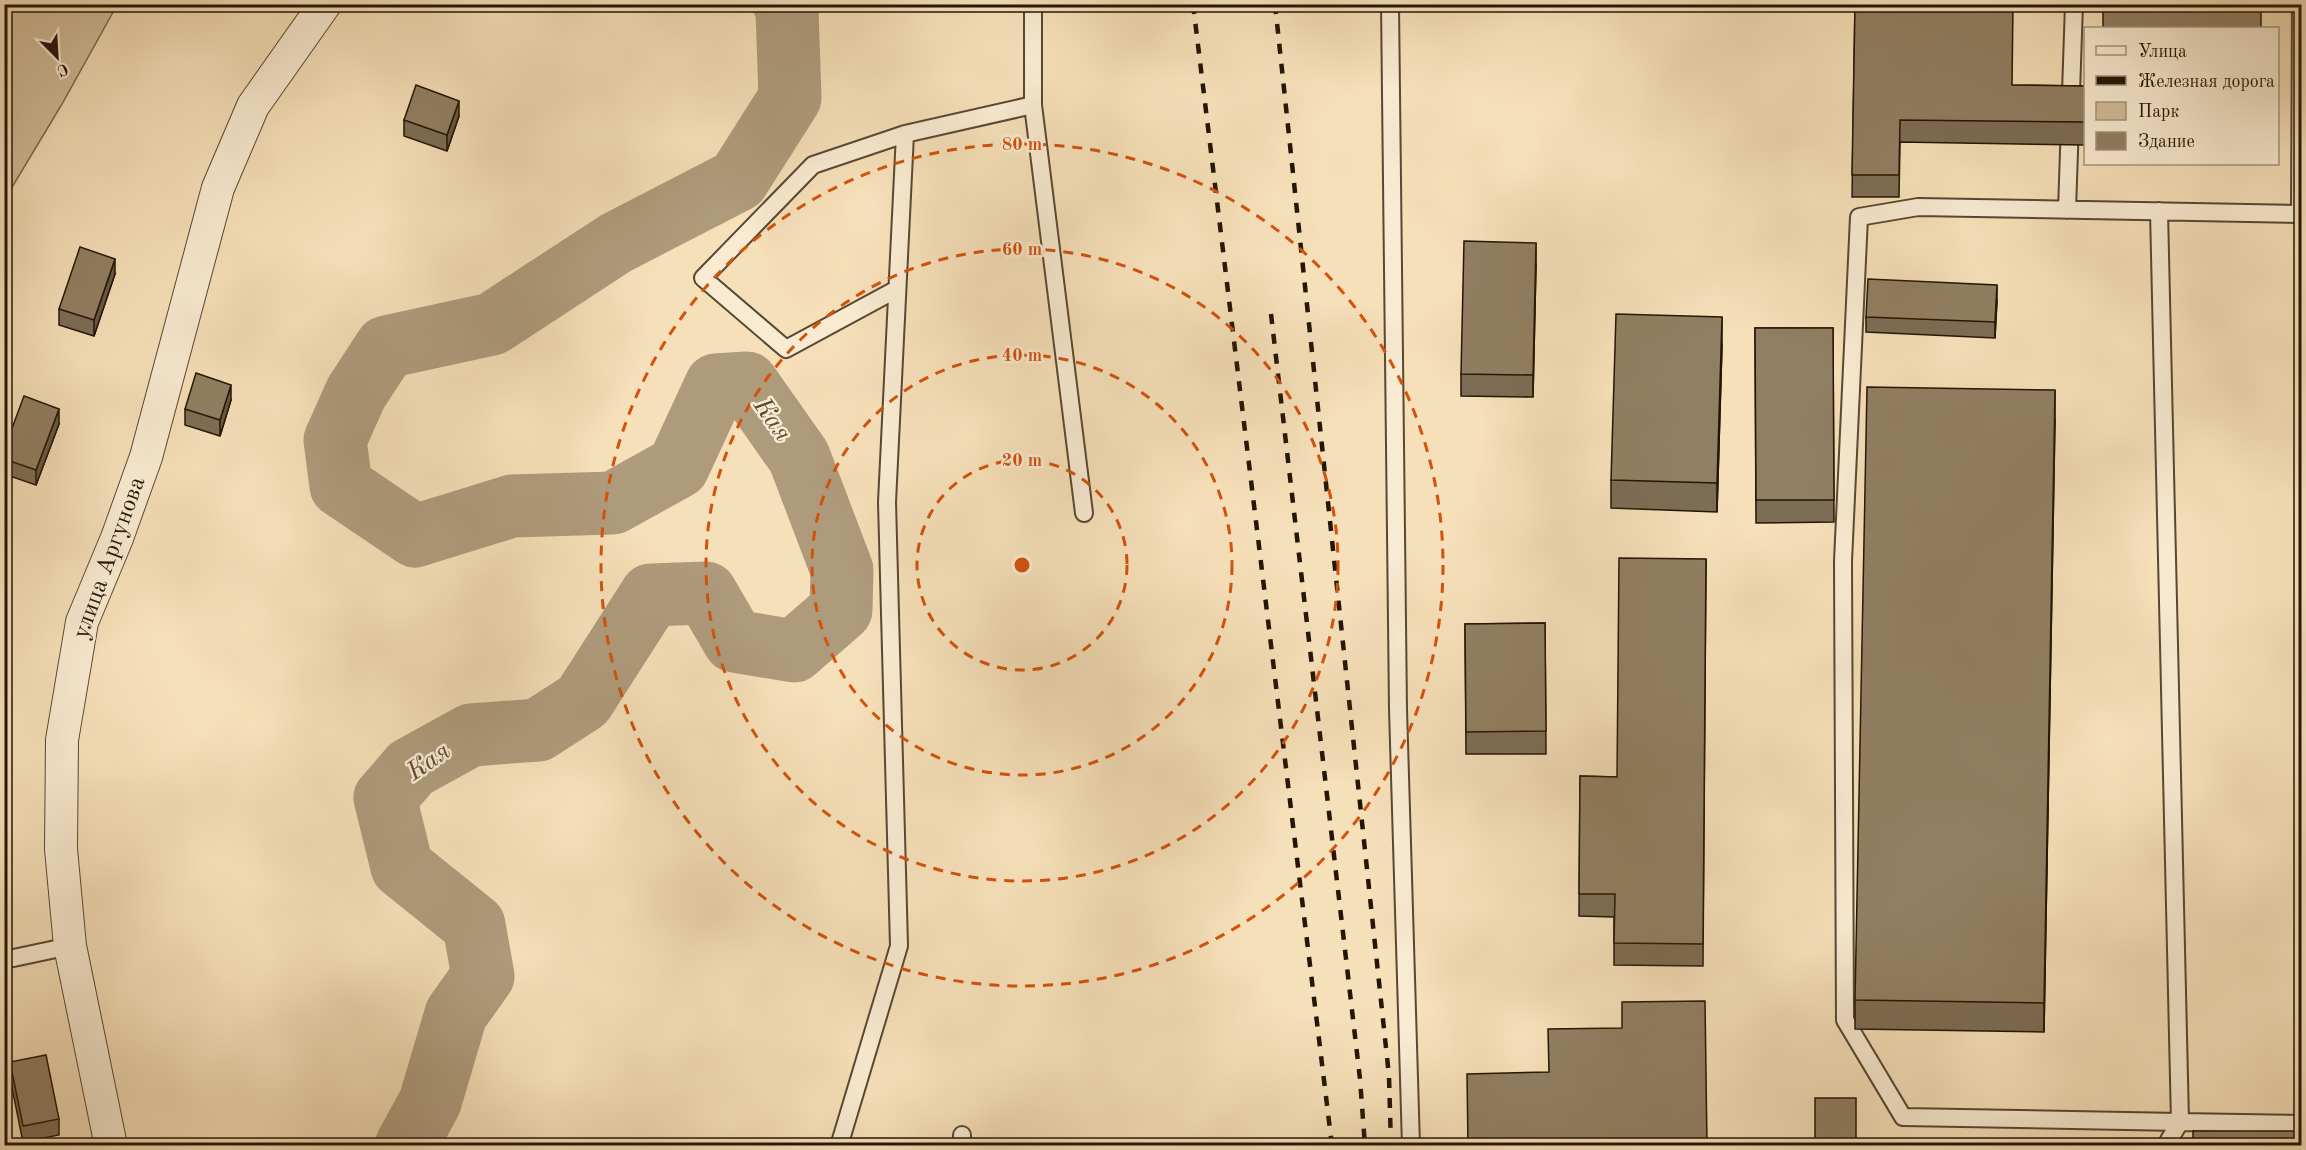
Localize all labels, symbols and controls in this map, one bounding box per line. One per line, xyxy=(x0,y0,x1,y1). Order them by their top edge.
north arrow xyxy=(27,27,87,87)
legend xyxy=(2084,27,2279,165)
text: Улица xyxy=(2138,43,2187,61)
text: С xyxy=(54,59,70,78)
text: Железная дорога xyxy=(2138,73,2275,91)
text: Парк xyxy=(2138,103,2179,121)
text: Здание xyxy=(2138,133,2195,151)
text: 80 m xyxy=(1002,136,1042,154)
text: 60 m xyxy=(1002,241,1042,259)
text: 40 m xyxy=(1002,347,1042,365)
water label: Кая xyxy=(747,393,796,446)
text: 20 m xyxy=(1002,452,1042,470)
street label: улица Аргунова xyxy=(70,474,150,642)
centre of rings xyxy=(1012,555,1032,575)
water label: Кая xyxy=(402,738,455,787)

